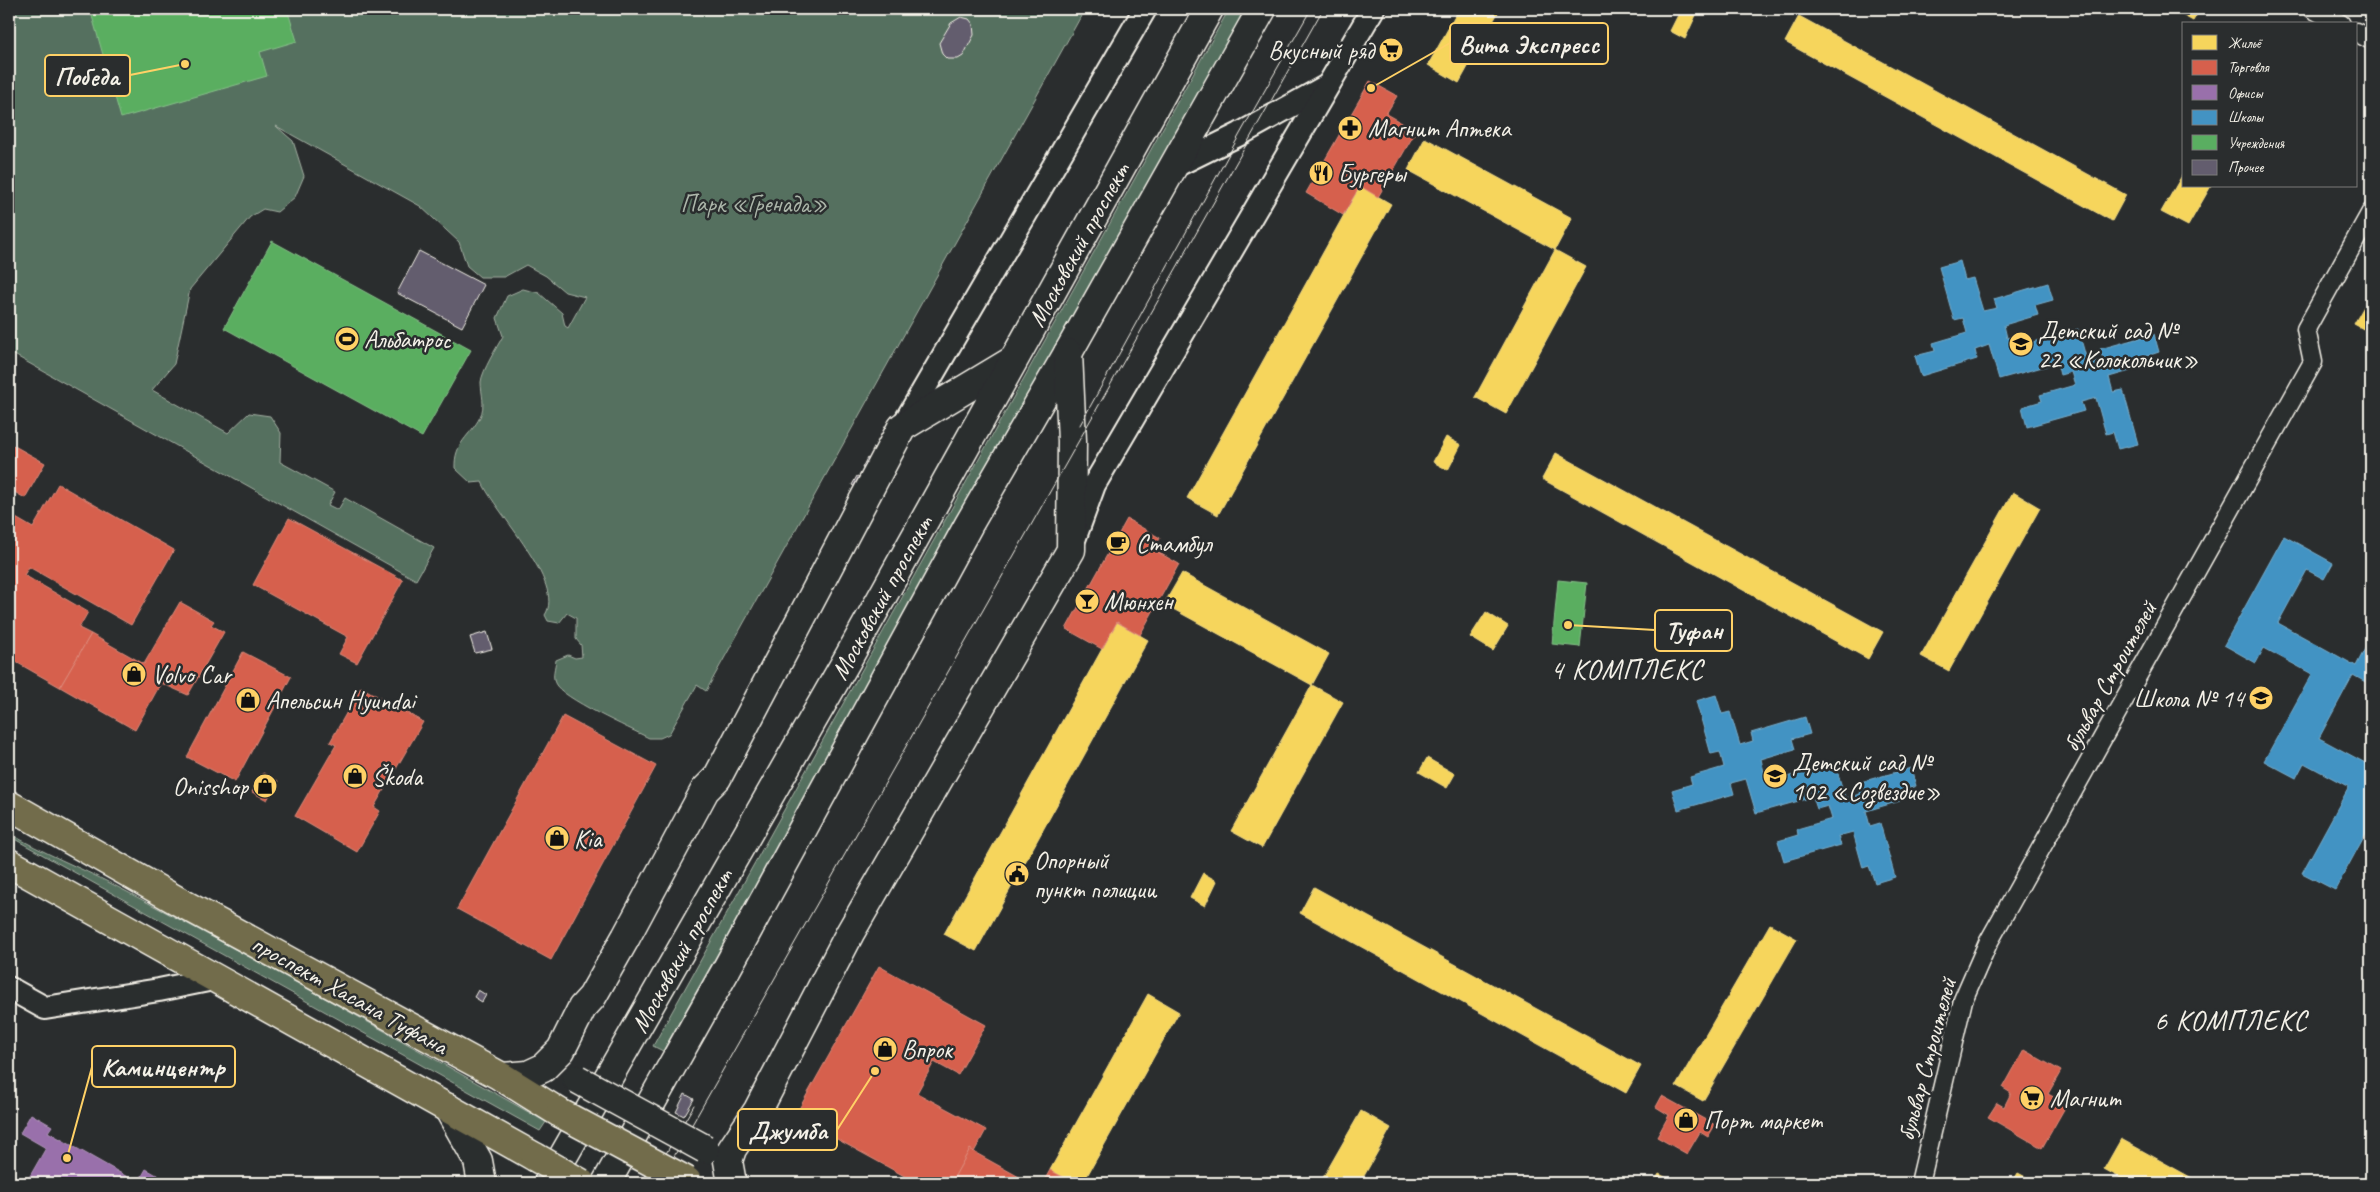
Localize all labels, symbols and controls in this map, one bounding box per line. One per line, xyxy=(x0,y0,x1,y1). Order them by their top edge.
legend xyxy=(2182,22,2358,188)
callout: Вита Экспресс xyxy=(1450,23,1608,64)
text: Вита Экспресс xyxy=(1459,28,1600,61)
text: Жильё xyxy=(2228,34,2263,53)
place label: Вкусный ряд xyxy=(1268,35,1376,67)
supermarket icon: Вкусный ряд xyxy=(1378,37,1404,63)
callout: Победа xyxy=(45,55,130,96)
text: Торговля xyxy=(2228,58,2271,77)
text: Победа xyxy=(55,60,122,93)
text: Офисы xyxy=(2228,84,2263,103)
text: Школы xyxy=(2228,108,2264,127)
place label: Магнит Аптека xyxy=(1368,113,1513,145)
pharmacy icon: Магнит Аптека xyxy=(1337,115,1363,141)
text: Учреждения xyxy=(2228,134,2285,153)
street label: Московский проспект xyxy=(1021,156,1138,332)
place label: Бургеры xyxy=(1338,158,1408,190)
text: Прочее xyxy=(2228,158,2264,177)
restaurant icon: Бургеры xyxy=(1308,160,1334,186)
park label: Парк «Гренада» xyxy=(680,188,828,220)
place label: Детский сад № 22 «Колокольчик» xyxy=(2038,315,2199,376)
place label: Альбатрос xyxy=(364,324,451,356)
sports icon: Альбатрос xyxy=(334,326,360,352)
school or university icon: Детский сад № 22 «Колокольчик» xyxy=(2008,331,2034,357)
street label: Московский проспект xyxy=(824,509,941,685)
place label: Стамбул xyxy=(1136,528,1214,560)
cafe icon: Стамбул xyxy=(1105,530,1131,556)
place label: Мюнхен xyxy=(1104,586,1174,618)
bar icon: Мюнхен xyxy=(1074,588,1100,614)
street label: бульвар Строителей xyxy=(2055,594,2165,757)
callout: Туфан xyxy=(1655,610,1732,651)
text: Туфан xyxy=(1665,614,1724,647)
district label: 4 КОМПЛЕКС xyxy=(1550,652,1705,687)
place label: Volvo Car xyxy=(152,659,233,691)
shop icon: Volvo Car xyxy=(121,661,147,687)
place label: Школа № 14 xyxy=(2134,683,2247,715)
place label: Апельсин Hyundai xyxy=(266,685,418,717)
school or university icon: Школа № 14 xyxy=(2248,685,2274,711)
shop icon: Апельсин Hyundai xyxy=(235,687,261,713)
place label: Детский сад № 102 «Созвездие» xyxy=(1792,747,1941,809)
place label: Škoda xyxy=(372,761,424,793)
shop icon: Škoda xyxy=(342,763,368,789)
school or university icon: Детский сад № 102 «Созвездие» xyxy=(1762,763,1788,789)
place label: Onisshop xyxy=(173,771,250,803)
shop icon: Onisshop xyxy=(252,773,278,799)
place label: Kia xyxy=(574,823,603,855)
shop icon: Kia xyxy=(544,825,570,851)
place label: Опорный пункт полиции xyxy=(1034,845,1158,906)
public building icon: Опорный пункт полиции xyxy=(1004,861,1030,887)
street label: Московский проспект xyxy=(624,862,741,1038)
street label: проспект Хасана Туфана xyxy=(246,928,455,1063)
street label: бульвар Строителей xyxy=(1890,973,1964,1144)
district label: 6 КОМПЛЕКС xyxy=(2154,1003,2309,1038)
place label: Впрок xyxy=(902,1034,954,1066)
shop icon: Впрок xyxy=(872,1036,898,1062)
callout: Каминцентр xyxy=(92,1046,235,1087)
text: Каминцентр xyxy=(101,1051,227,1084)
place label: Магнит xyxy=(2050,1083,2122,1115)
supermarket icon: Магнит xyxy=(2019,1085,2045,1111)
place label: Порт маркет xyxy=(1704,1105,1823,1137)
shop icon: Порт маркет xyxy=(1673,1107,1699,1133)
callout: Джумба xyxy=(738,1109,837,1150)
text: Джумба xyxy=(748,1114,829,1147)

